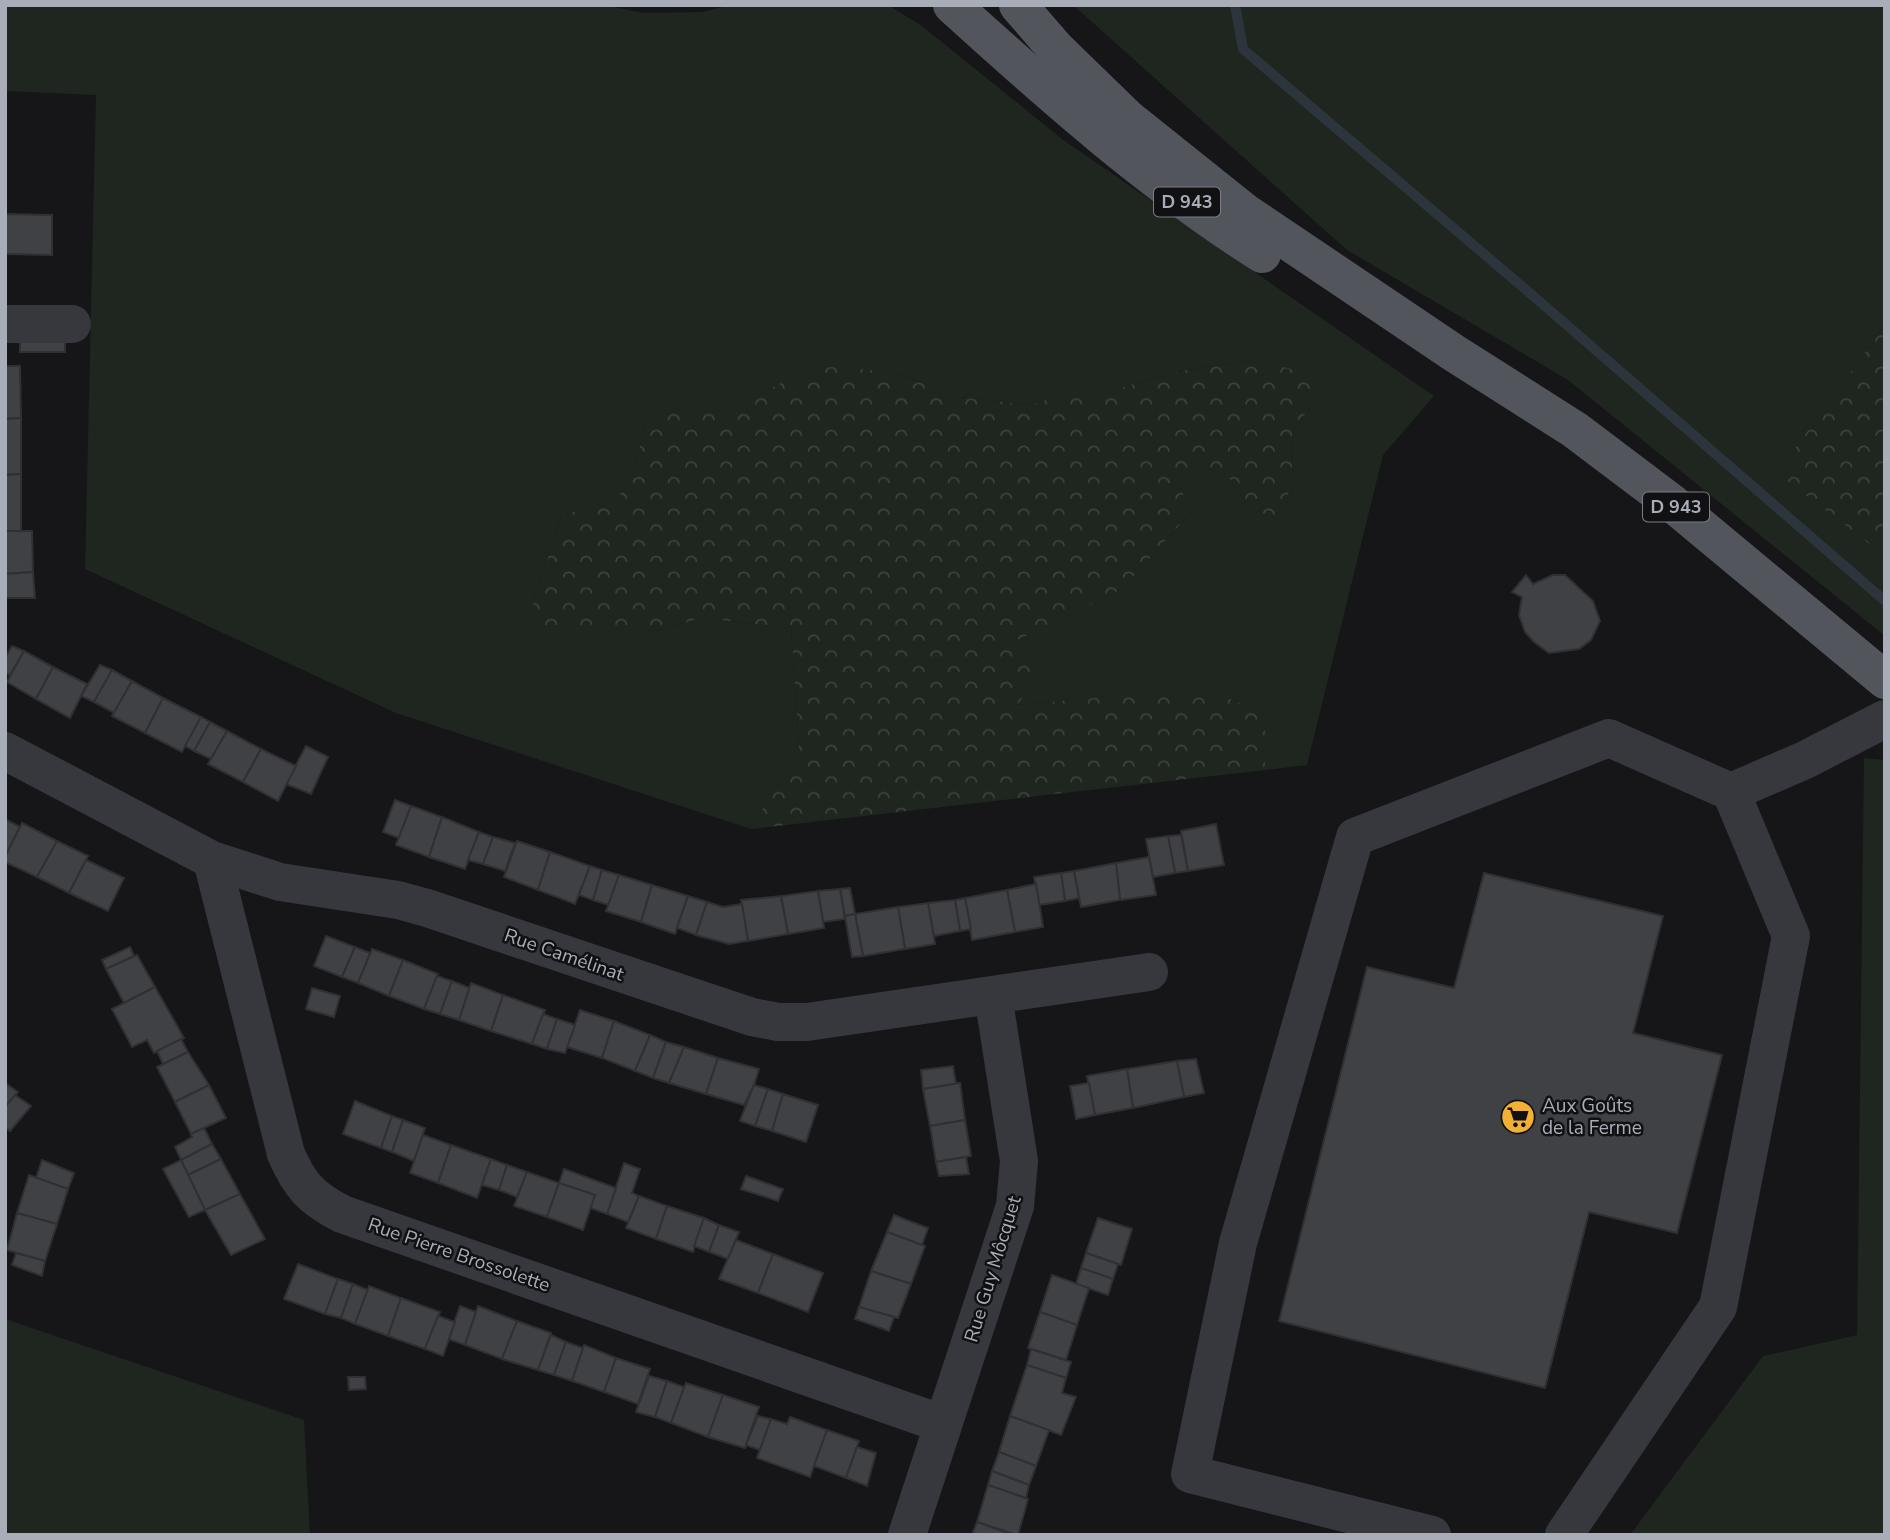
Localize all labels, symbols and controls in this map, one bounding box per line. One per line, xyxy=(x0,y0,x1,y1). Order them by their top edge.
road number: D 943 xyxy=(1154,188,1220,216)
road number: D 943 xyxy=(1643,492,1709,522)
street label: Rue Camélinat xyxy=(501,922,628,988)
place label: Aux Goûts de la Ferme xyxy=(1542,1093,1642,1141)
supermarket icon: Aux Goûts de la Ferme xyxy=(1499,1098,1537,1136)
street label: Rue Guy Môcquet xyxy=(958,1192,1028,1345)
street label: Rue Pierre Brossolette xyxy=(364,1212,554,1298)

